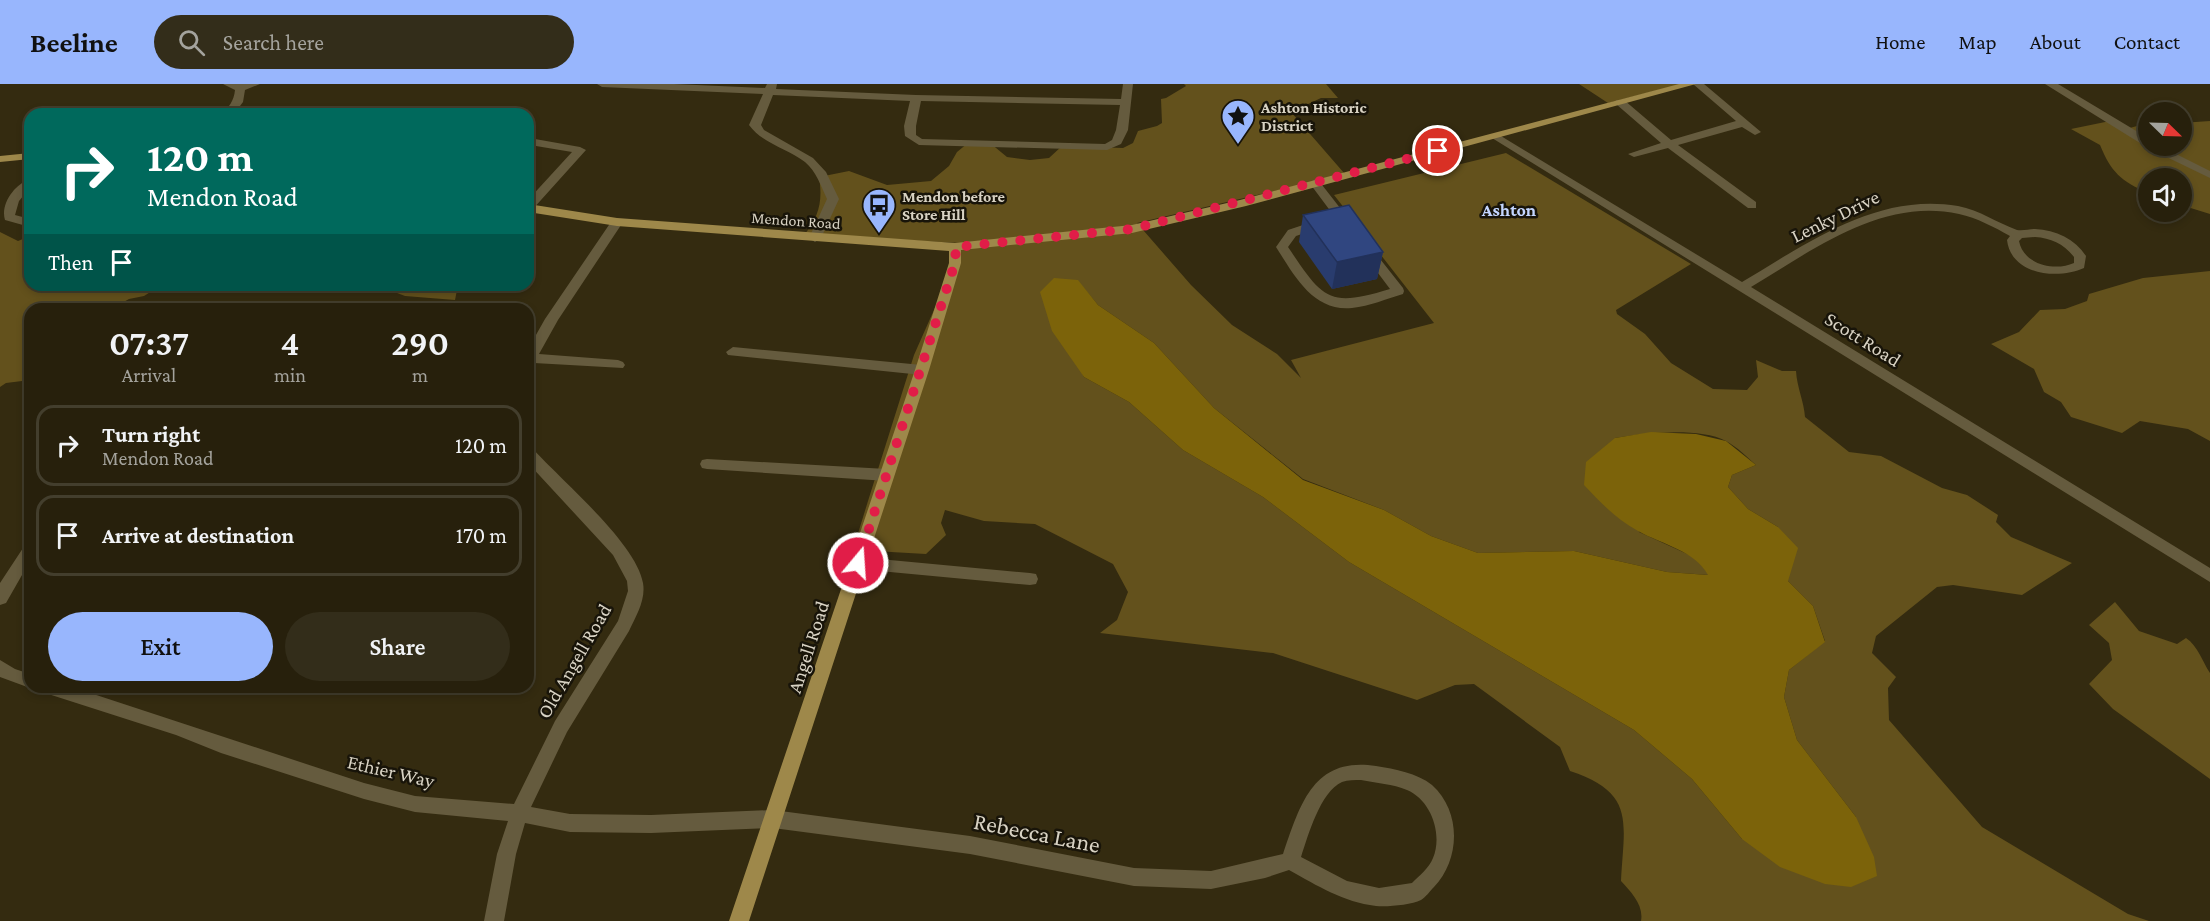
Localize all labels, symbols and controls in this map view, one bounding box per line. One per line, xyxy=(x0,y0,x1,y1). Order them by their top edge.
search box xyxy=(154,15,574,69)
icon: search xyxy=(175,26,208,59)
text: Beeline xyxy=(30,27,118,58)
text: Search here xyxy=(223,30,324,55)
text: Home xyxy=(1875,30,1925,54)
text: Map xyxy=(1958,30,1997,54)
text: About xyxy=(2030,30,2081,54)
text: Contact xyxy=(2114,30,2180,54)
place icon: Ashton Historic District xyxy=(1220,98,1256,145)
place label: Ashton Historic District xyxy=(1260,99,1367,134)
north arrow xyxy=(2138,102,2192,156)
map controls xyxy=(2138,102,2192,222)
pin xyxy=(1412,125,1463,176)
icon: right xyxy=(48,132,126,210)
text: 120 m xyxy=(147,133,253,180)
icon: arrive xyxy=(1421,134,1454,167)
button: sound xyxy=(2138,168,2192,222)
text: Mendon Road xyxy=(147,182,298,212)
street label: Lenky Drive xyxy=(1787,185,1883,248)
bus stop icon: Mendon before Store Hill xyxy=(861,187,897,234)
place label: Mendon before Store Hill xyxy=(902,188,1005,223)
district label: Ashton xyxy=(1481,200,1537,220)
street label: Mendon Road xyxy=(751,209,842,232)
icon: arrive xyxy=(105,246,138,279)
text: Then xyxy=(48,250,93,275)
street label: Scott Road xyxy=(1821,307,1905,371)
text: 07:37 xyxy=(109,323,189,363)
text: 4 xyxy=(281,323,300,363)
text: 290 xyxy=(391,323,449,363)
text: Arrival xyxy=(122,364,176,386)
text: min xyxy=(274,364,306,386)
text: m xyxy=(412,364,428,386)
text: Turn right xyxy=(102,422,200,447)
icon: right xyxy=(51,429,84,462)
text: 120 m xyxy=(455,433,507,458)
text: Mendon Road xyxy=(102,447,214,469)
icon: arrive xyxy=(51,519,84,552)
text: Arrive at destination xyxy=(102,523,294,548)
text: 170 m xyxy=(456,523,507,548)
position arrow xyxy=(826,531,890,595)
street label: Angell Road xyxy=(783,598,834,696)
street label: Old Angell Road xyxy=(532,600,617,723)
button: Exit xyxy=(48,612,273,681)
button: Share xyxy=(285,612,510,681)
street label: Ethier Way xyxy=(345,750,438,793)
street label: Rebecca Lane xyxy=(972,807,1103,858)

